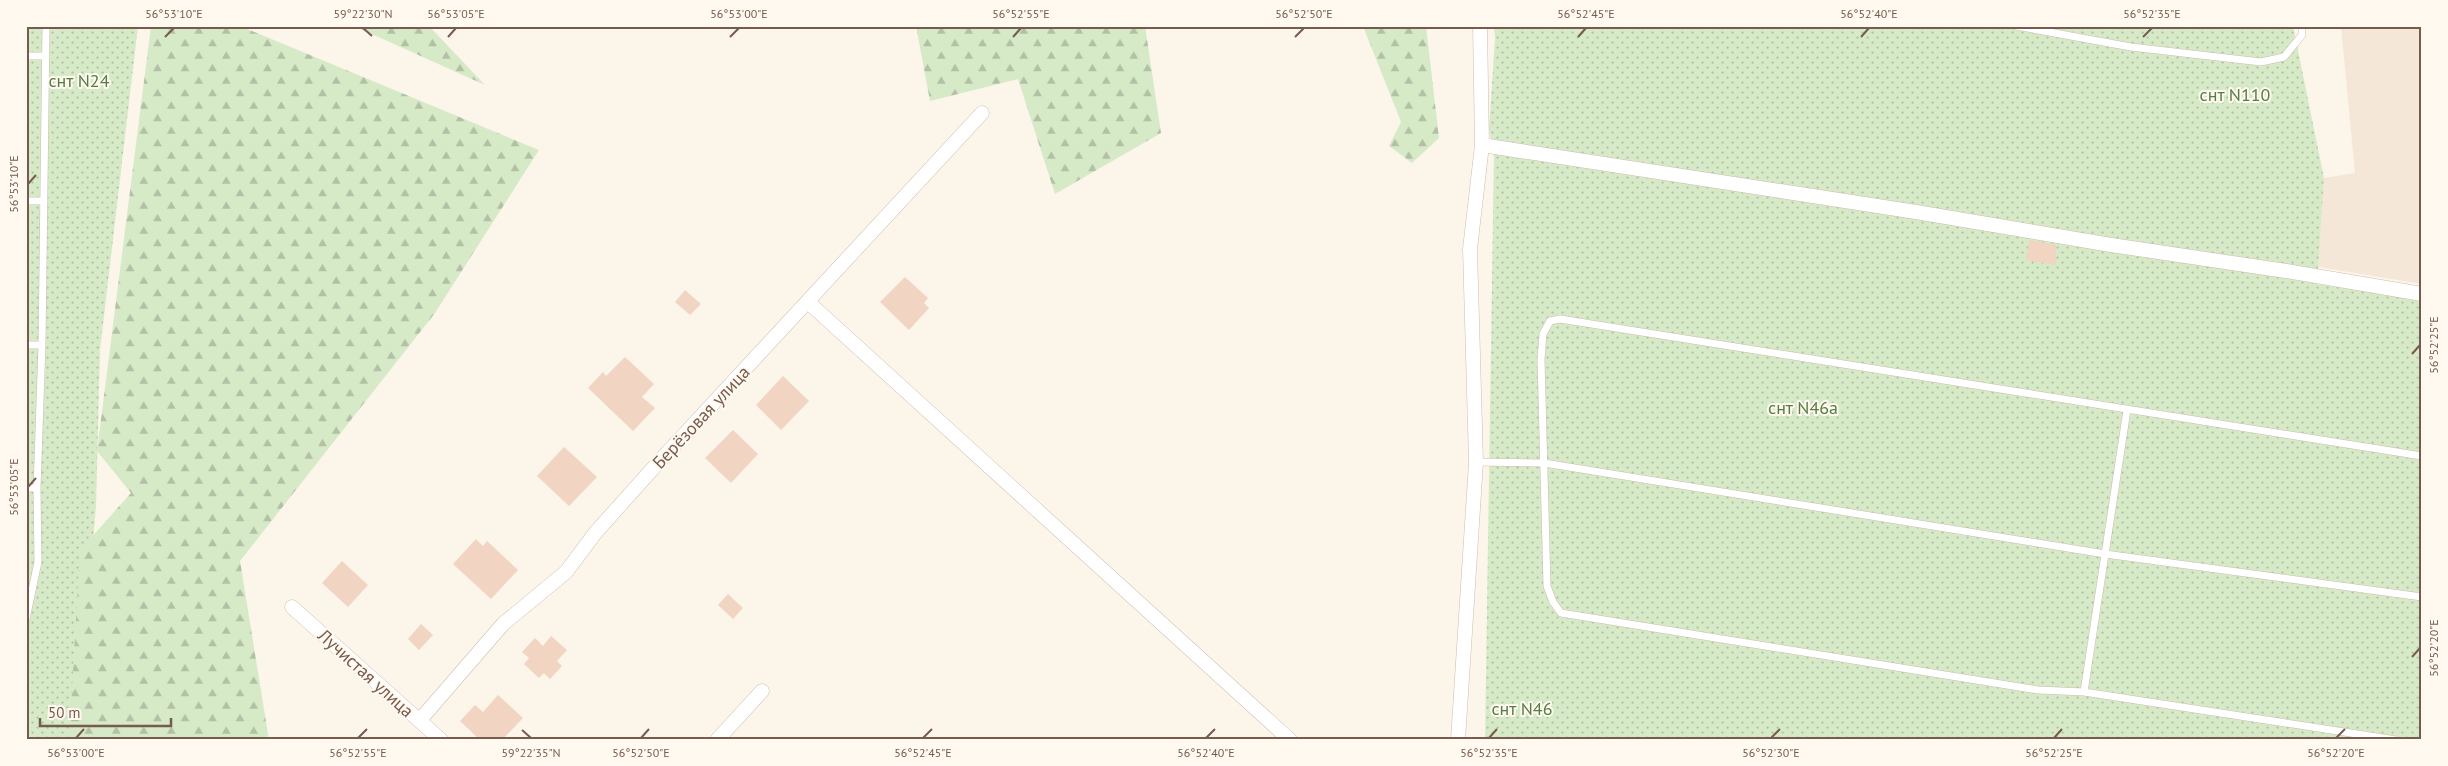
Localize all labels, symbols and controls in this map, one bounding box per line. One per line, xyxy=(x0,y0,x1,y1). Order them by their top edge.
text: 56°53'10"E xyxy=(145,6,203,21)
text: 59°22'30"N xyxy=(333,6,393,21)
text: 56°53'05"E xyxy=(427,6,485,21)
text: 56°53'00"E xyxy=(710,6,768,21)
text: 56°52'55"E xyxy=(992,6,1050,21)
text: 56°52'50"E xyxy=(1275,6,1333,21)
text: 56°52'45"E xyxy=(1557,6,1615,21)
text: 56°52'40"E xyxy=(1840,6,1898,21)
text: 56°52'35"E xyxy=(2123,6,2181,21)
park label: снт N24 xyxy=(49,69,110,92)
park label: снт N110 xyxy=(2200,83,2271,106)
text: 56°53'10"E xyxy=(6,155,21,213)
text: 56°52'25"E xyxy=(2426,316,2441,374)
street label: Берёзовая улица xyxy=(647,361,755,473)
park label: снт N46а xyxy=(1768,396,1838,419)
text: 56°53'05"E xyxy=(6,458,21,516)
text: 56°52'20"E xyxy=(2426,619,2441,677)
street label: Лучистая улица xyxy=(312,623,419,722)
scale bar xyxy=(40,696,171,728)
park label: снт N46 xyxy=(1492,697,1552,720)
text: 50 m xyxy=(48,703,81,722)
text: 56°53'00"E xyxy=(47,745,105,760)
text: 56°52'55"E xyxy=(329,745,387,760)
text: 59°22'35"N xyxy=(501,745,561,760)
text: 56°52'50"E xyxy=(612,745,670,760)
text: 56°52'45"E xyxy=(894,745,952,760)
text: 56°52'40"E xyxy=(1177,745,1235,760)
text: 56°52'35"E xyxy=(1460,745,1518,760)
text: 56°52'30"E xyxy=(1742,745,1800,760)
text: 56°52'25"E xyxy=(2025,745,2083,760)
text: 56°52'20"E xyxy=(2307,745,2365,760)

